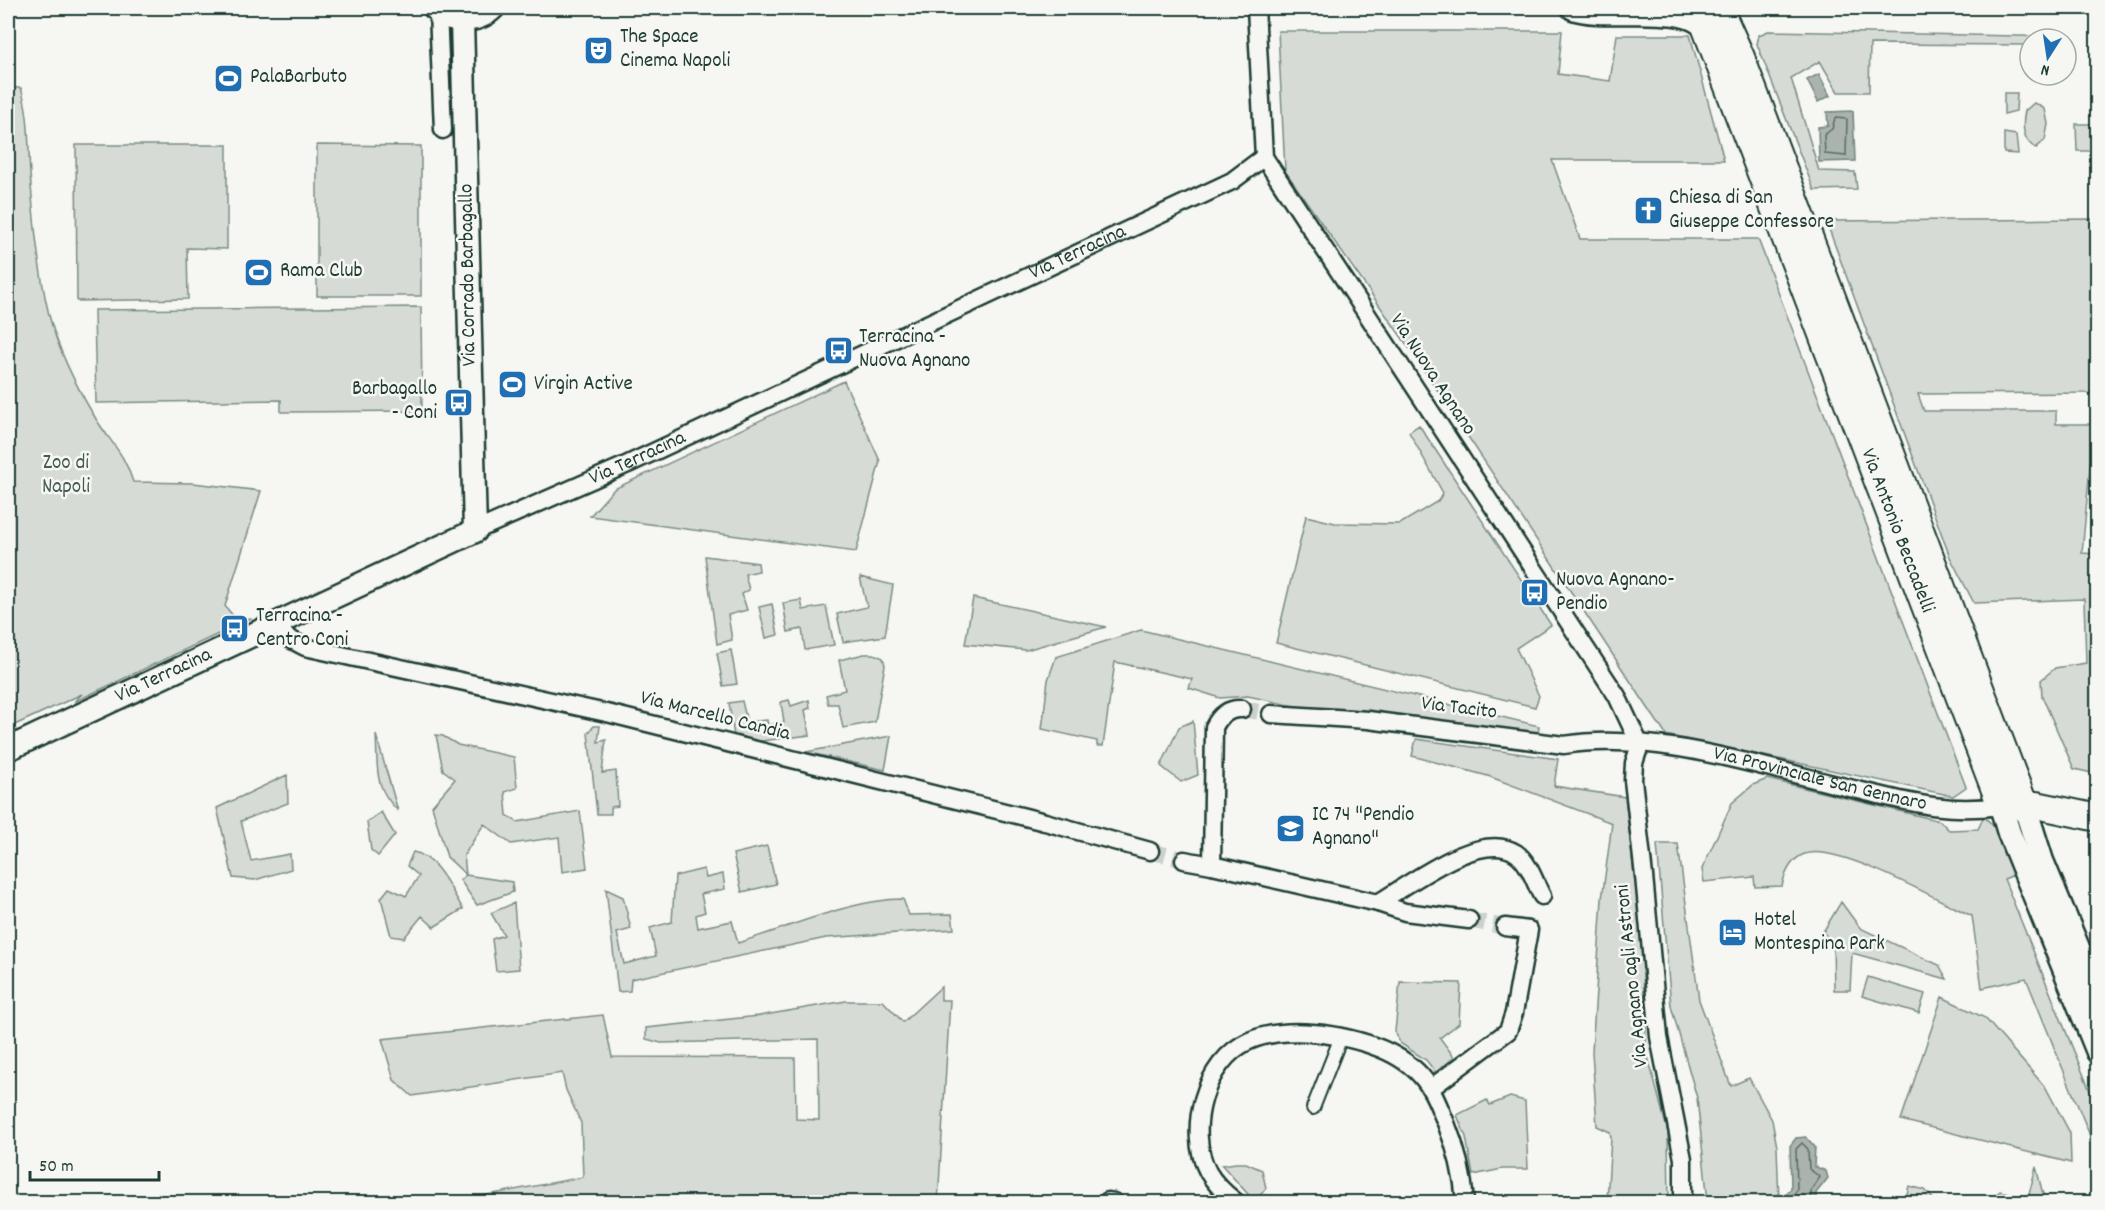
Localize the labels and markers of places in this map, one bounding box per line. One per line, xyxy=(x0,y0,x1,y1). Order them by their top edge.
place label: The Space Cinema Napoli xyxy=(620,23,730,77)
theatre icon: The Space Cinema Napoli xyxy=(583,34,615,66)
sports icon: PalaBarbuto xyxy=(213,62,245,94)
place label: PalaBarbuto xyxy=(250,63,347,93)
place label: Chiesa di San Giuseppe Confessore xyxy=(1669,184,1834,238)
church icon: Chiesa di San Giuseppe Confessore xyxy=(1632,195,1664,227)
sports icon: Rama Club xyxy=(243,256,275,288)
place label: Rama Club xyxy=(280,257,363,287)
place label: Terracina - Nuova Agnano xyxy=(859,323,970,377)
bus stop icon: Terracina - Nuova Agnano xyxy=(822,334,854,366)
sports icon: Virgin Active xyxy=(497,369,529,401)
place label: Virgin Active xyxy=(534,370,633,400)
place label: Barbagallo - Coni xyxy=(352,375,437,429)
bus stop icon: Barbagallo - Coni xyxy=(442,386,474,418)
place label: Nuova Agnano- Pendio xyxy=(1556,566,1675,620)
bus stop icon: Nuova Agnano- Pendio xyxy=(1519,577,1551,609)
place label: Terracina - Centro Coni xyxy=(256,602,348,656)
bus stop icon: Terracina - Centro Coni xyxy=(219,613,251,645)
place label: IC 74 "Pendio Agnano" xyxy=(1312,801,1414,855)
school or university icon: IC 74 "Pendio Agnano" xyxy=(1275,812,1307,844)
place label: Hotel Montespina Park xyxy=(1754,906,1885,960)
hotel icon: Hotel Montespina Park xyxy=(1717,917,1749,949)

